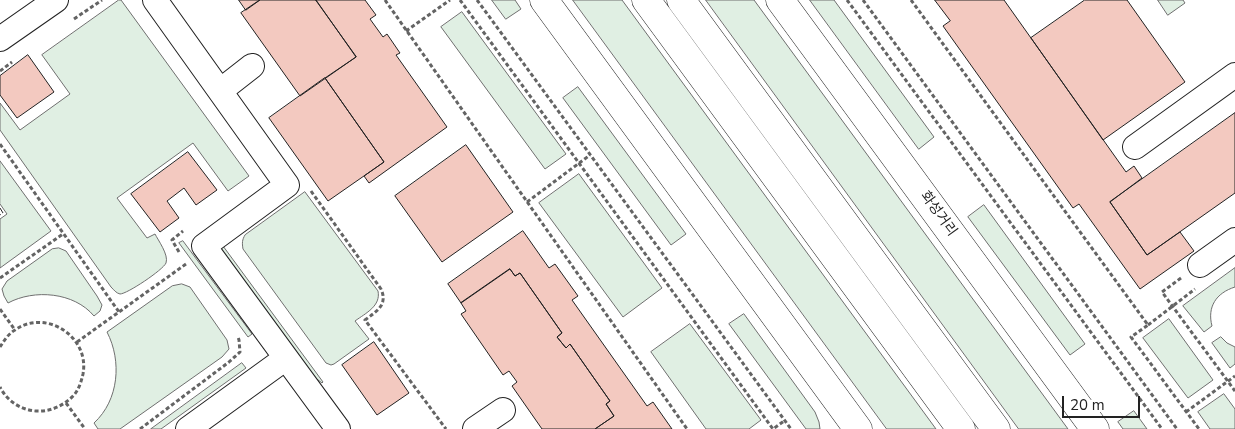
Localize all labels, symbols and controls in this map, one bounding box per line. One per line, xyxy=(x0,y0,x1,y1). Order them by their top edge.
street label: 화성거리 xyxy=(916,188,960,240)
scale bar xyxy=(1065,386,1142,418)
text: 20 m xyxy=(1070,395,1105,415)

